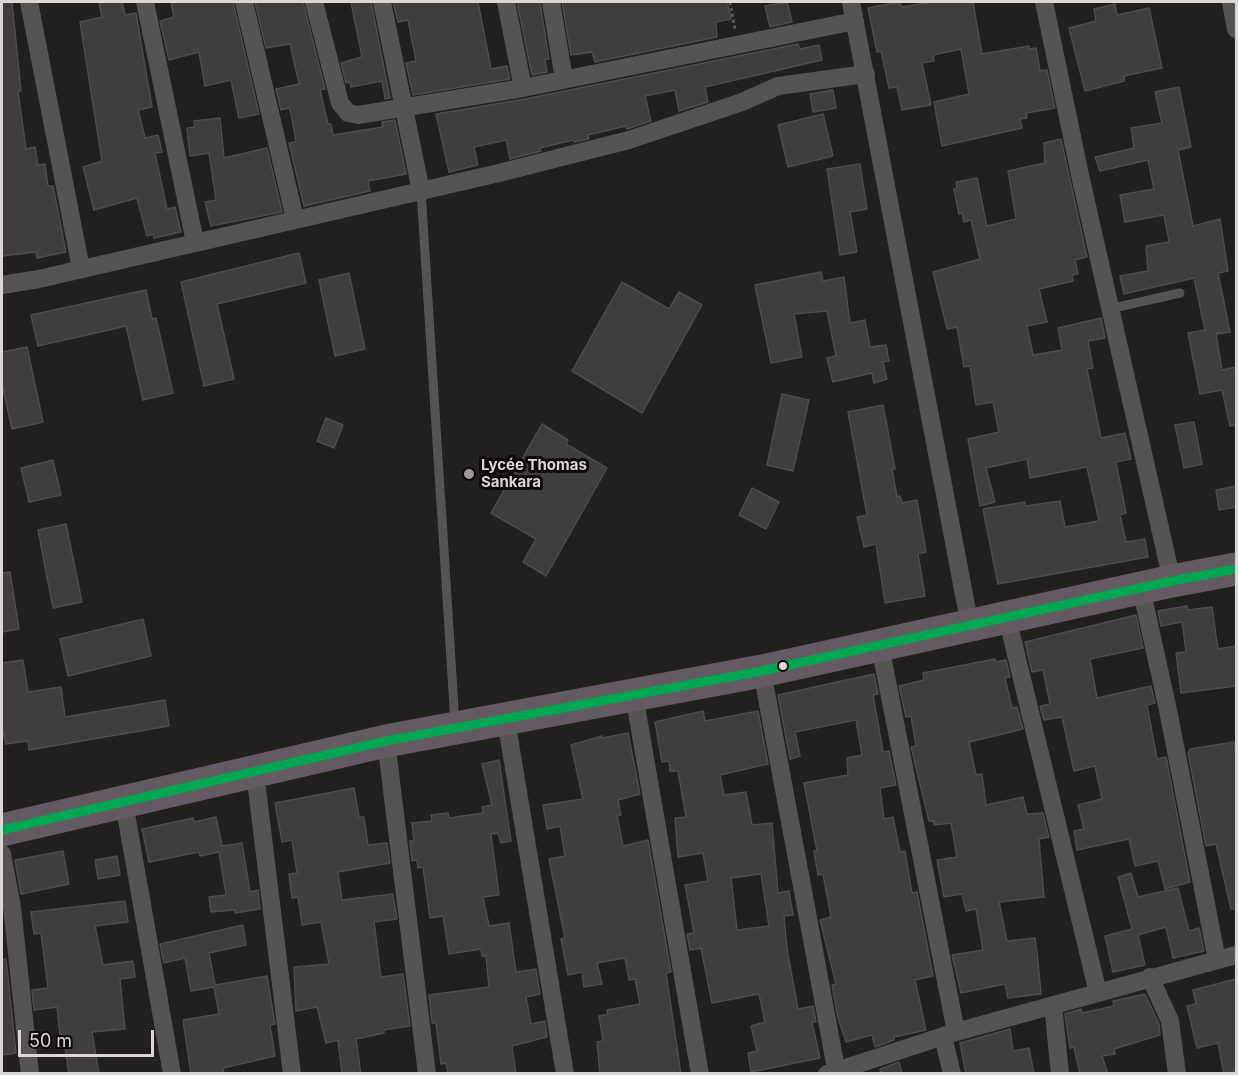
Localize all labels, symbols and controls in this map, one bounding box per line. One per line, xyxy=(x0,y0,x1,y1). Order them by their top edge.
place label: Lycée Thomas Sankara xyxy=(481,456,587,491)
marker: Lycée Thomas Sankara xyxy=(462,467,476,481)
unlabelled marker xyxy=(777,660,789,672)
scale bar xyxy=(21,1018,158,1056)
text: 50 m xyxy=(29,1030,72,1051)

